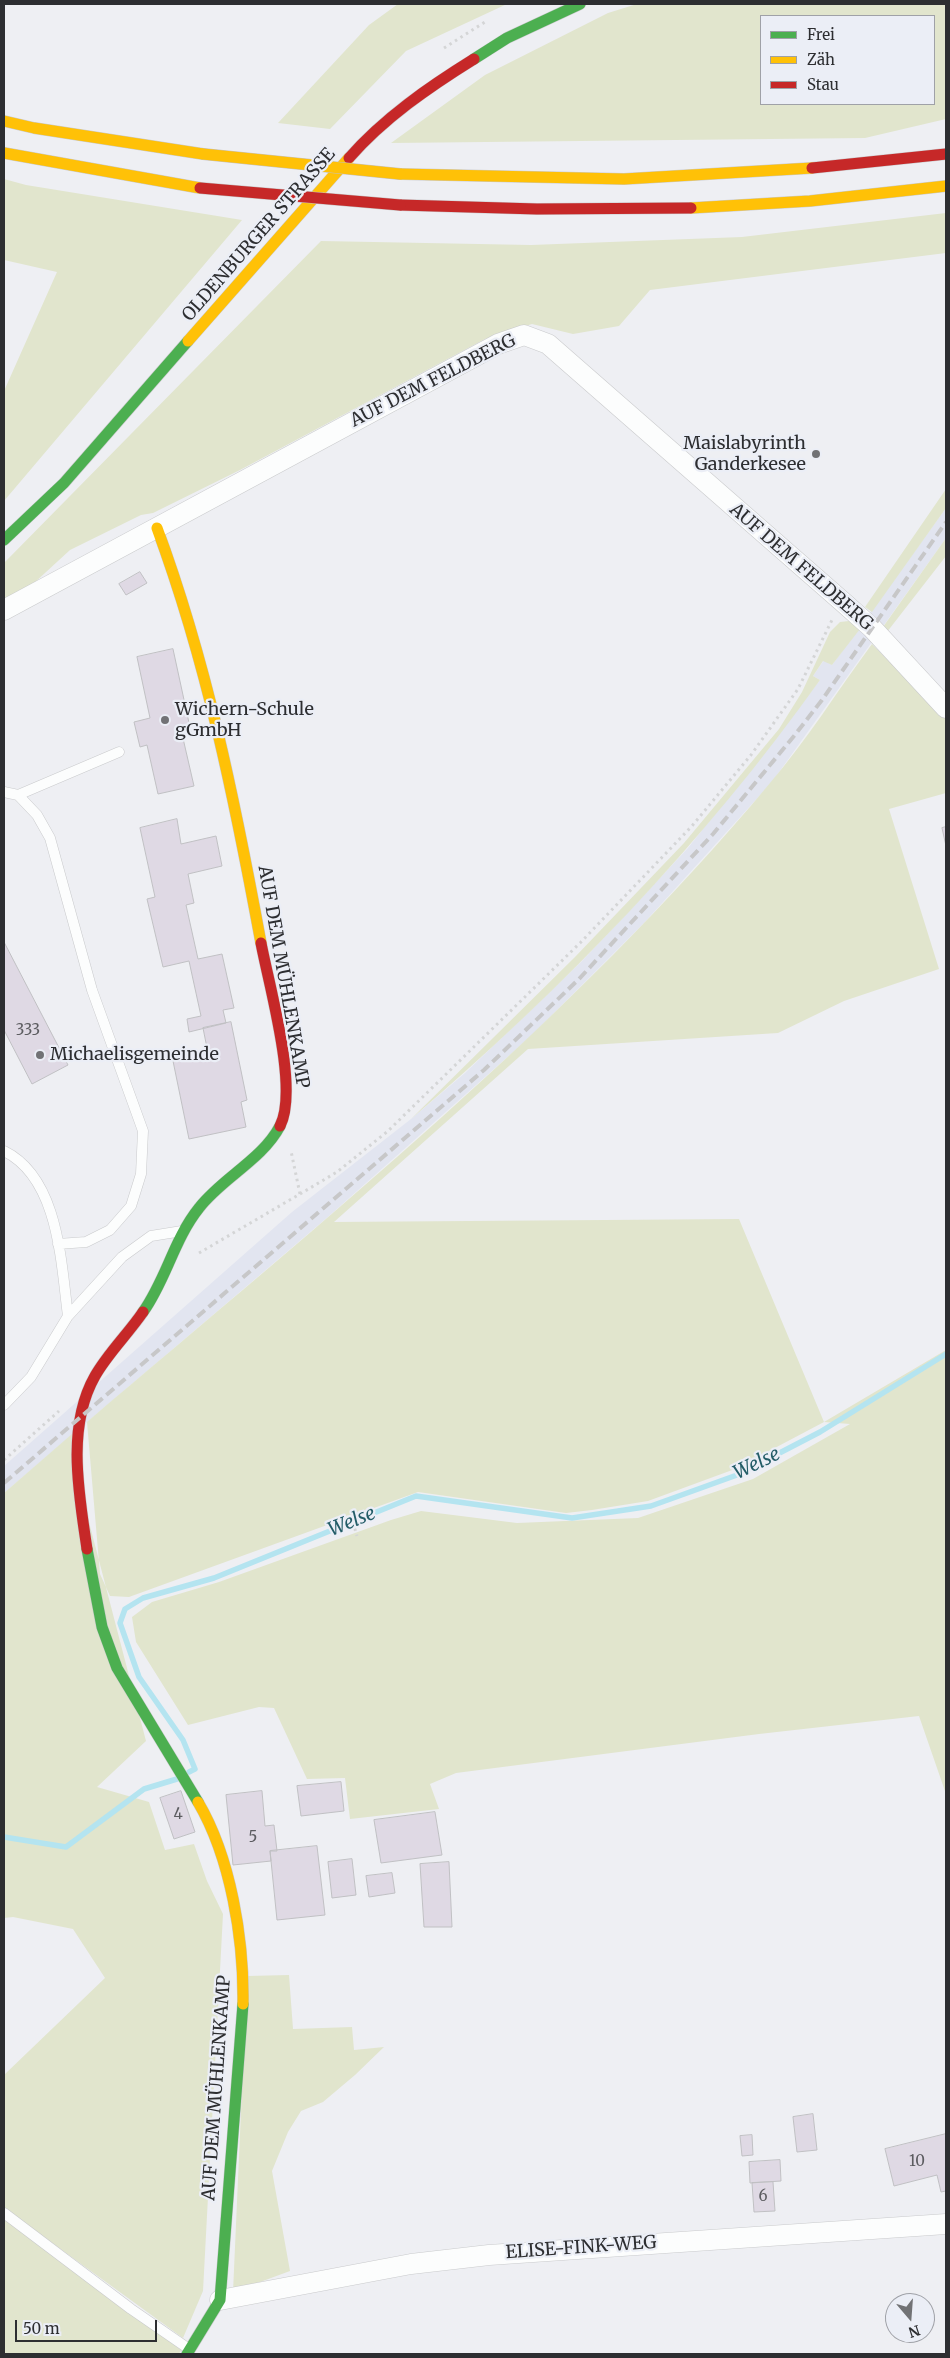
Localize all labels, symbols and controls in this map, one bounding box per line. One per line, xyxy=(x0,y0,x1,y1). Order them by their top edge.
legend xyxy=(760,15,935,105)
text: Frei xyxy=(807,25,835,44)
text: Zäh xyxy=(807,50,835,69)
text: Stau xyxy=(807,75,839,94)
street label: OLDENBURGER STRASSE xyxy=(178,144,340,326)
street label: AUF DEM FELDBERG xyxy=(347,330,519,432)
place label: Maislabyrinth Ganderkesee xyxy=(683,433,806,476)
marker: Maislabyrinth Ganderkesee xyxy=(810,448,822,460)
street label: AUF DEM FELDBERG xyxy=(725,499,877,635)
place label: Wichern-Schule gGmbH xyxy=(175,699,314,742)
marker: Wichern-Schule gGmbH xyxy=(159,714,171,726)
street label: AUF DEM MÜHLENKAMP xyxy=(253,864,313,1090)
house number: 333 xyxy=(16,1022,40,1040)
place label: Michaelisgemeinde xyxy=(50,1044,219,1066)
marker: Michaelisgemeinde xyxy=(34,1049,46,1061)
water label: Welse xyxy=(730,1443,784,1485)
water label: Welse xyxy=(325,1502,379,1542)
house number: 4 xyxy=(173,1806,183,1824)
house number: 5 xyxy=(249,1829,257,1847)
street label: AUF DEM MÜHLENKAMP xyxy=(198,1975,236,2201)
house number: 10 xyxy=(909,2153,925,2171)
house number: 6 xyxy=(758,2188,768,2206)
street label: ELISE-FINK-WEG xyxy=(505,2232,657,2264)
north arrow xyxy=(885,2293,935,2343)
scale bar xyxy=(18,2310,160,2342)
text: 50 m xyxy=(23,2319,60,2338)
text: N xyxy=(906,2321,922,2342)

